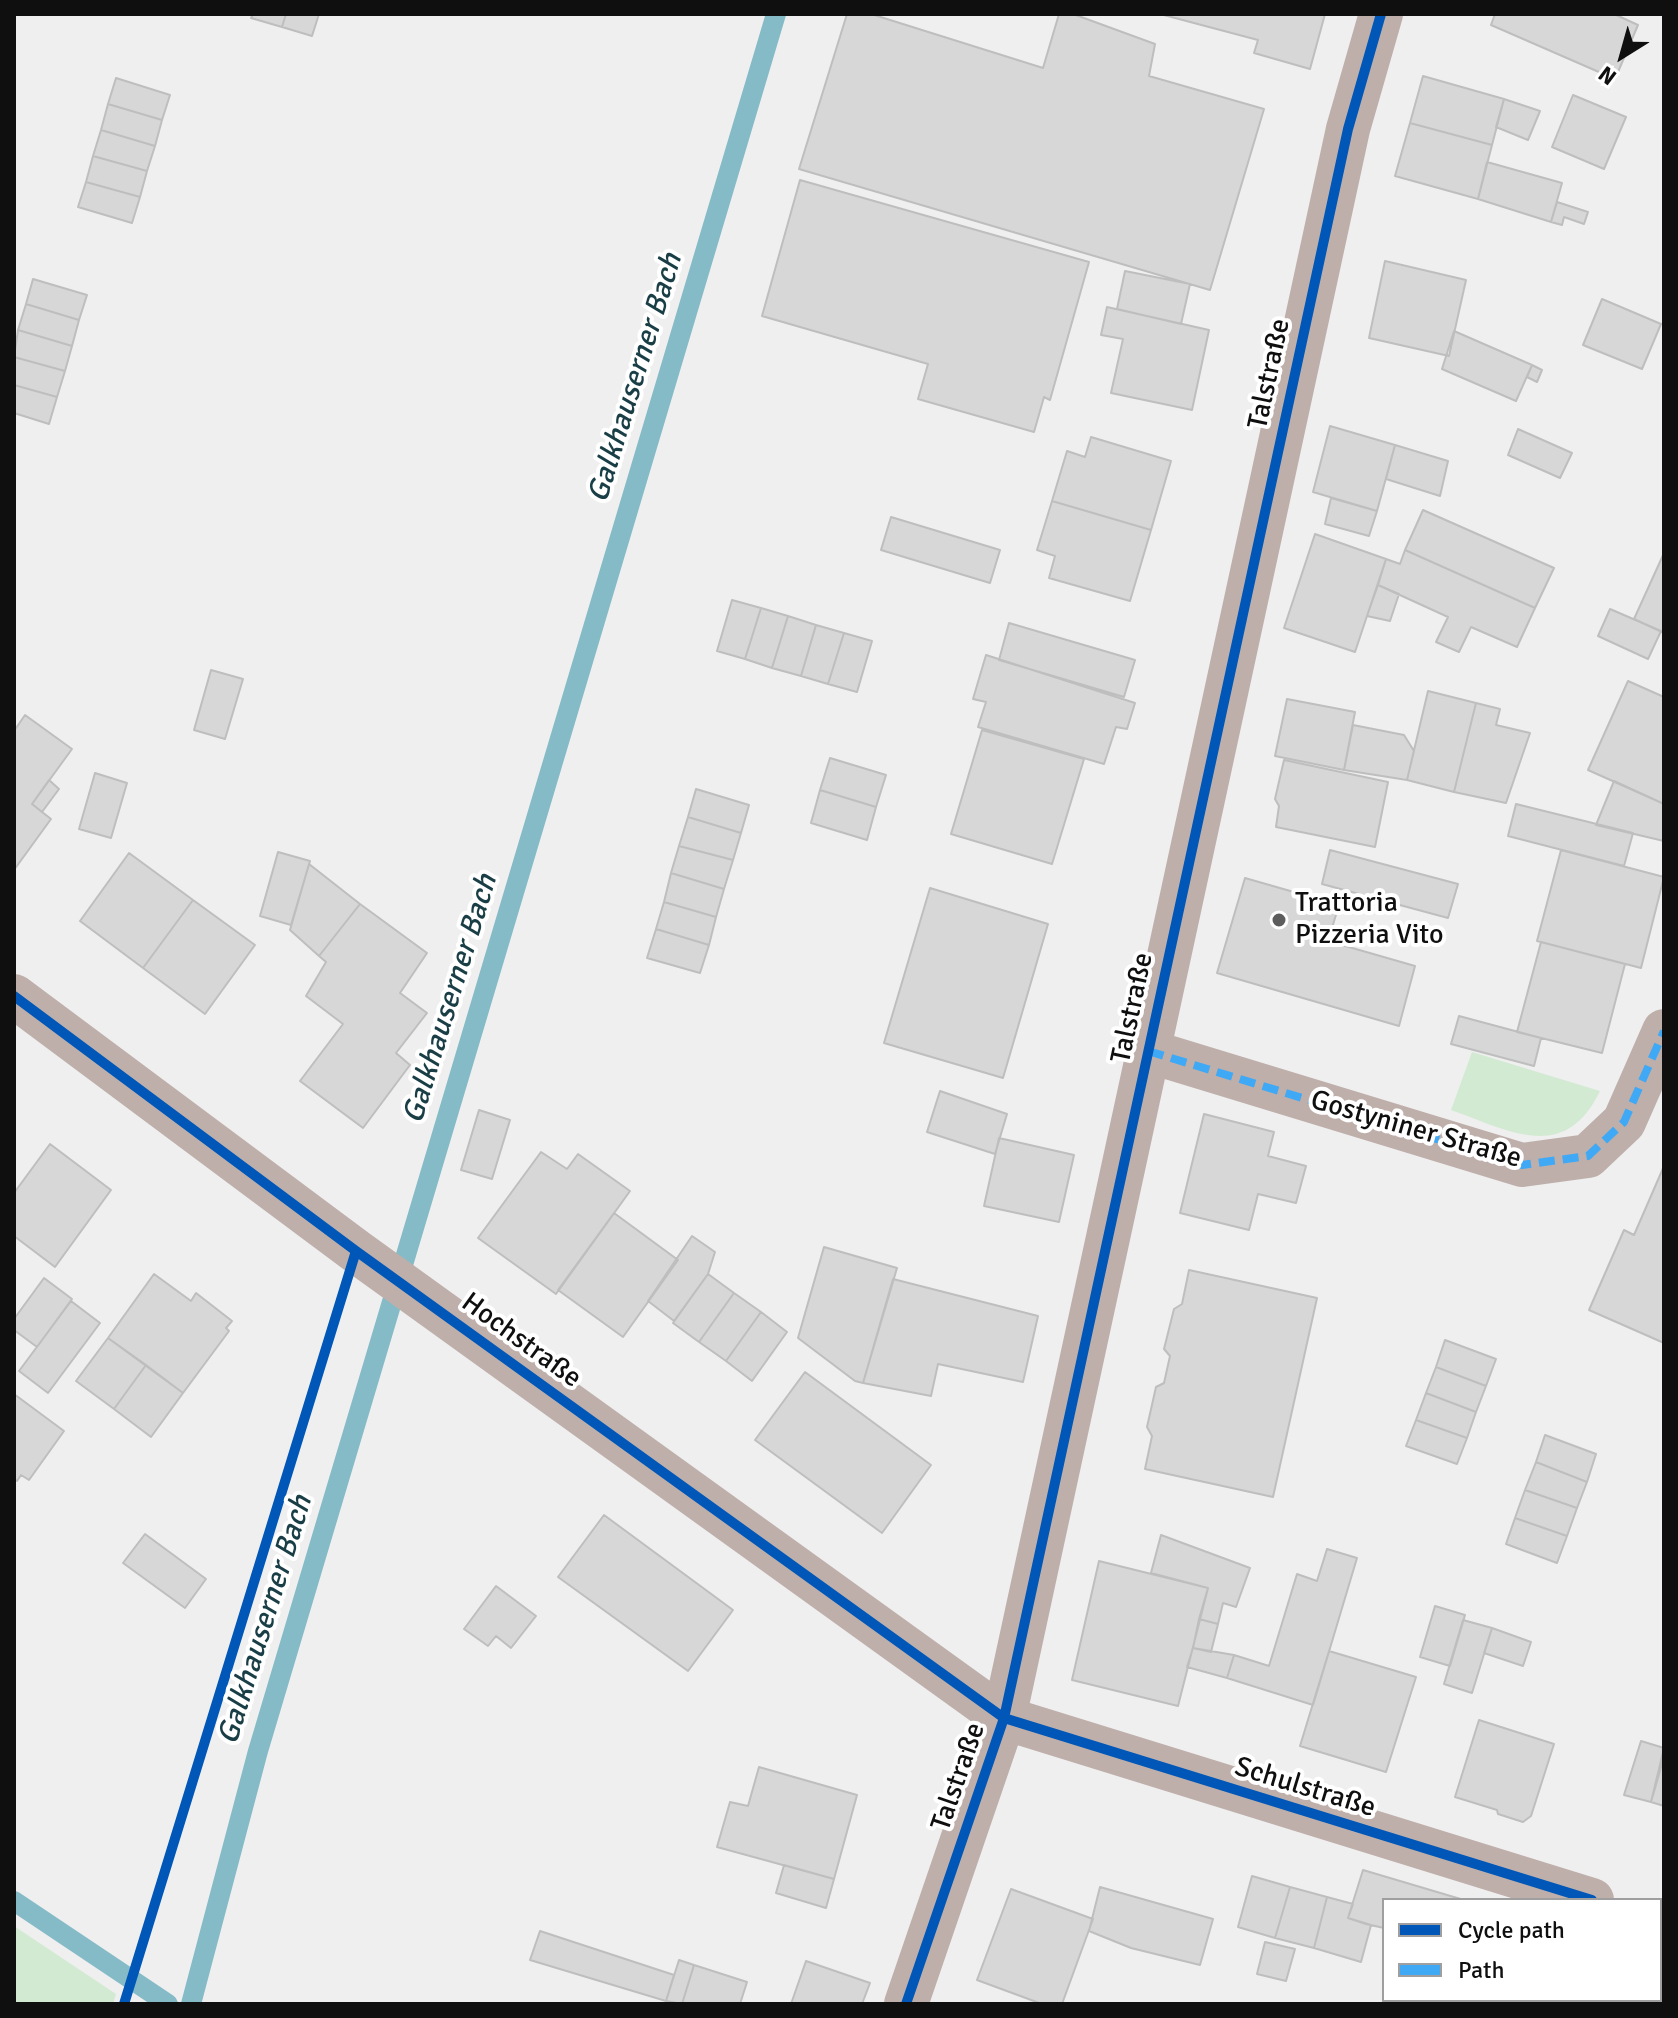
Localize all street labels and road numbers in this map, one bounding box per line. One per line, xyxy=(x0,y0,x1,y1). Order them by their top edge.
street label: Talstraße xyxy=(1242,316,1298,432)
street label: Talstraße xyxy=(1105,950,1161,1066)
street label: Gostyniner Straße xyxy=(1307,1084,1525,1176)
street label: Hochstraße xyxy=(455,1286,587,1396)
street label: Talstraße xyxy=(925,1719,993,1835)
street label: Schulstraße xyxy=(1231,1751,1379,1825)

